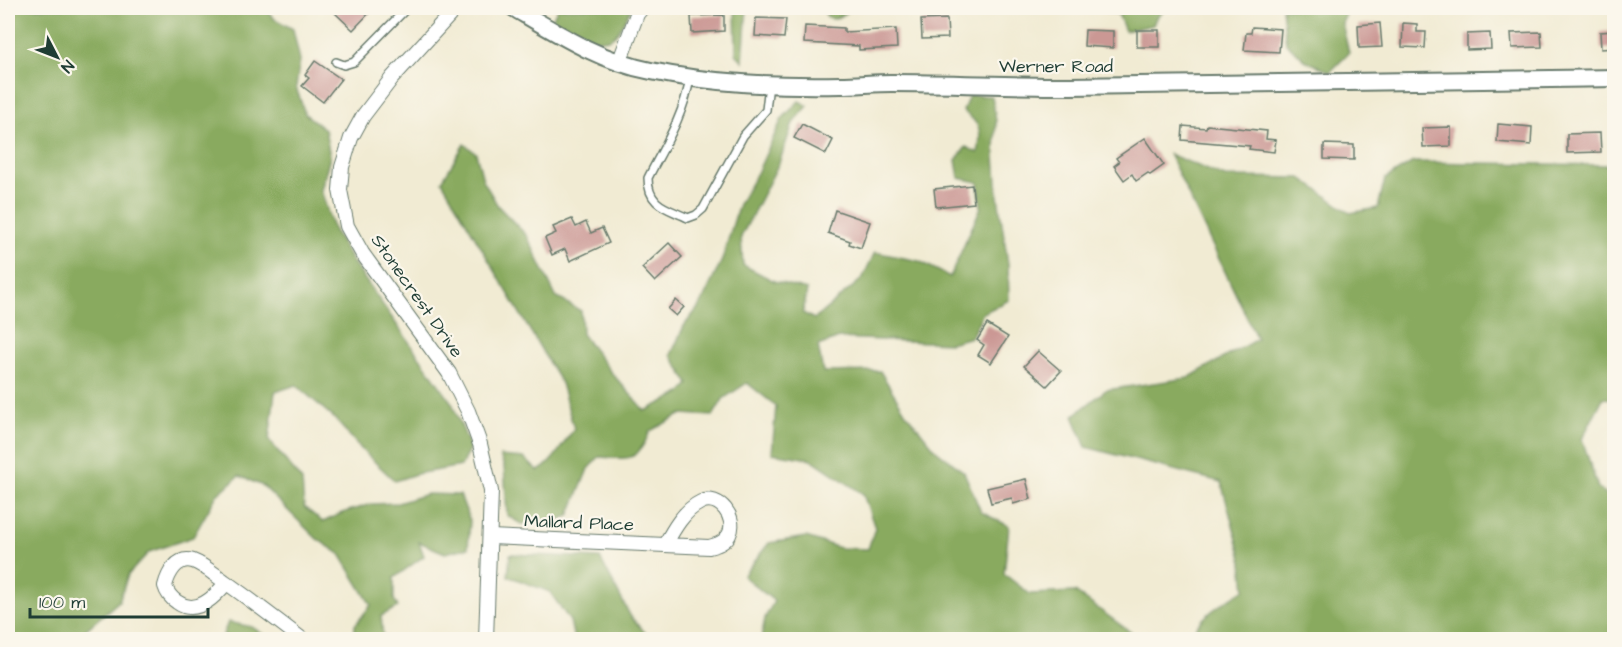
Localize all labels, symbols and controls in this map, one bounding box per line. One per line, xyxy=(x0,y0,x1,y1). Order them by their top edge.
north arrow xyxy=(27,27,87,87)
street label: Werner Road xyxy=(999,54,1113,79)
text: N xyxy=(56,55,79,77)
street label: Stonecrest Drive xyxy=(365,229,469,363)
street label: Mallard Place xyxy=(524,509,635,537)
scale bar xyxy=(30,581,208,619)
text: 100 m xyxy=(39,590,85,615)

